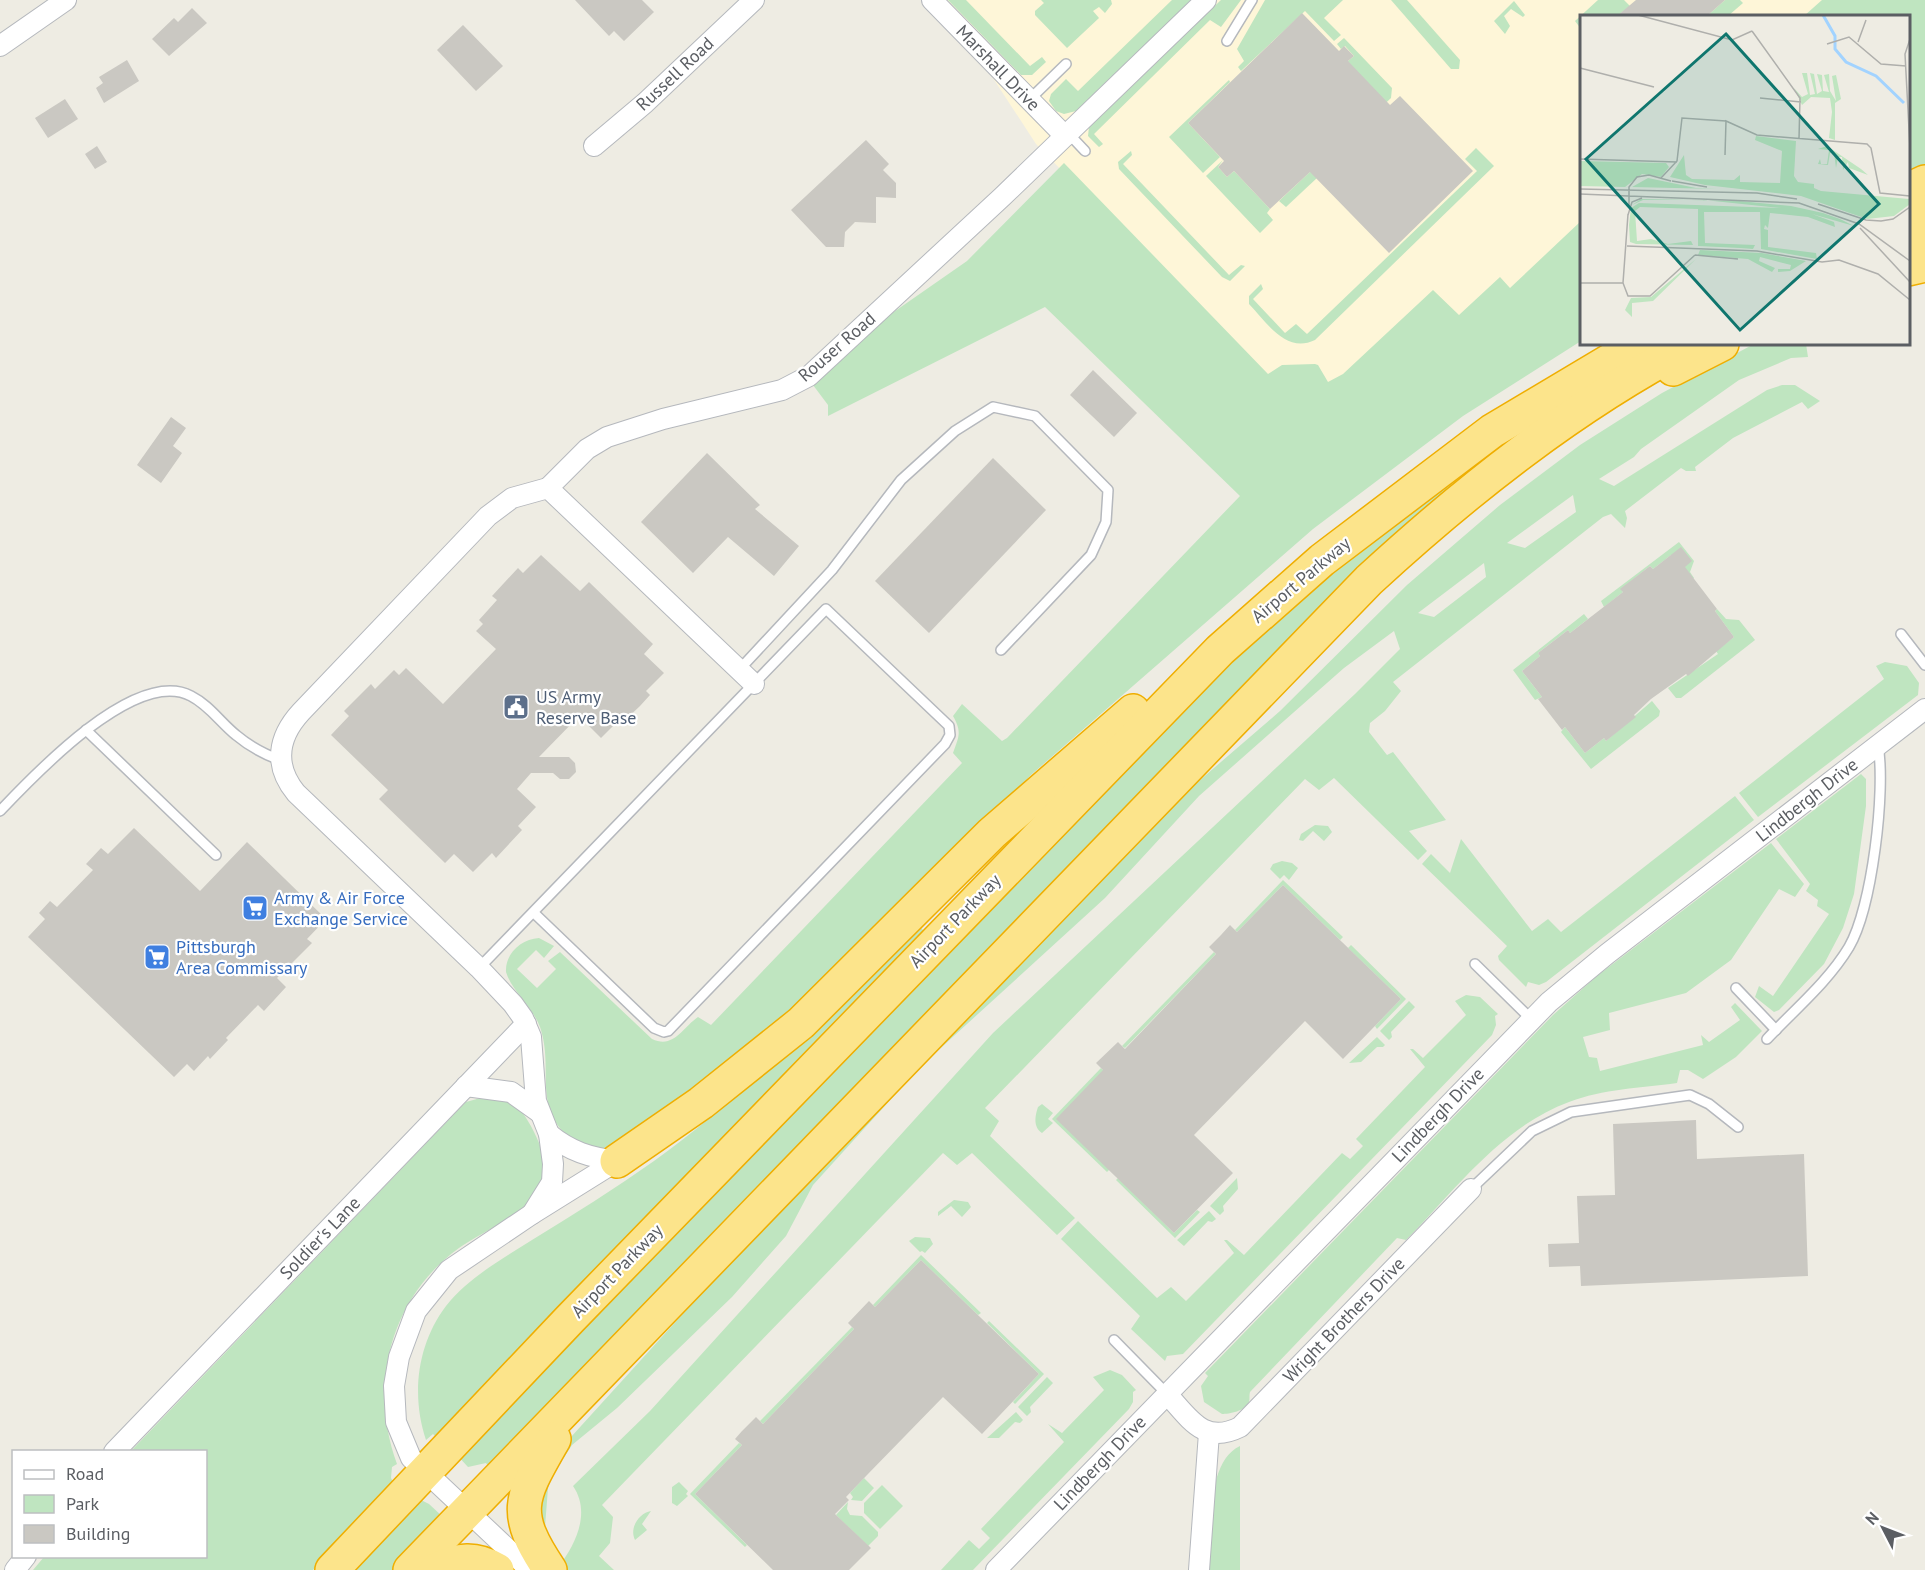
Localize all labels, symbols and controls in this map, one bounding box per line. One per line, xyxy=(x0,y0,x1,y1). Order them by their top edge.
inset map xyxy=(1580,15,1910,345)
street label: Marshall Drive xyxy=(951,20,1045,116)
street label: Russell Road xyxy=(631,32,718,115)
street label: Rouser Road xyxy=(793,307,880,386)
street label: Airport Parkway xyxy=(1247,531,1355,628)
place label: US Army Reserve Base xyxy=(536,685,636,729)
public building icon: US Army Reserve Base xyxy=(501,692,531,722)
street label: Lindbergh Drive xyxy=(1751,753,1862,847)
street label: Airport Parkway xyxy=(904,868,1006,973)
place label: Army & Air Force Exchange Service xyxy=(274,886,408,930)
supermarket icon: Army & Air Force Exchange Service xyxy=(240,893,270,923)
place label: Pittsburgh Area Commissary xyxy=(176,935,308,979)
supermarket icon: Pittsburgh Area Commissary xyxy=(142,942,172,972)
street label: Lindbergh Drive xyxy=(1387,1062,1489,1167)
street label: Soldier's Lane xyxy=(274,1191,365,1284)
street label: Airport Parkway xyxy=(566,1218,668,1323)
street label: Wright Brothers Drive xyxy=(1278,1252,1409,1387)
street label: Lindbergh Drive xyxy=(1049,1410,1151,1515)
legend xyxy=(12,1450,207,1558)
text: Road xyxy=(66,1462,104,1485)
text: Park xyxy=(66,1492,99,1515)
north arrow xyxy=(1853,1498,1913,1558)
text: N xyxy=(1861,1507,1883,1529)
text: Building xyxy=(66,1522,130,1545)

